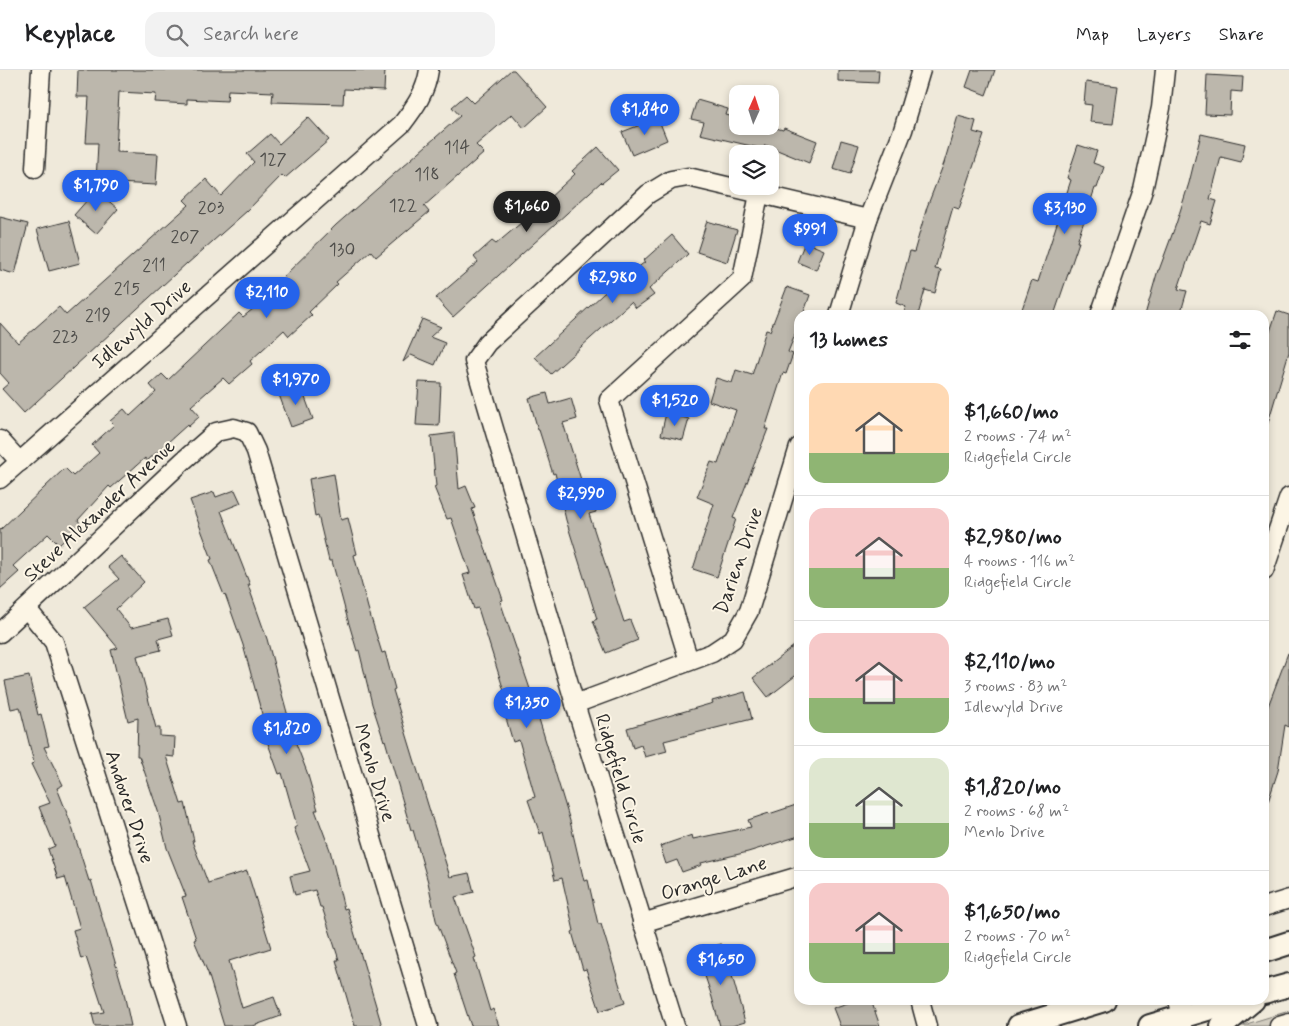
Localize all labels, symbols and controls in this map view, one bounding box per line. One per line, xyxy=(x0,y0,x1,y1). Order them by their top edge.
search box xyxy=(145,12,495,57)
text: Keyplace xyxy=(25,19,115,50)
icon: search xyxy=(163,21,191,49)
text: Search here xyxy=(203,22,299,47)
text: Map xyxy=(1076,23,1109,47)
text: Layers xyxy=(1137,23,1191,47)
text: Share xyxy=(1219,23,1264,47)
north arrow xyxy=(729,85,779,135)
map controls xyxy=(729,85,779,195)
pin: $1,840 xyxy=(604,93,686,136)
text: $1,840 xyxy=(621,99,669,120)
house number: 114 xyxy=(444,136,471,160)
button: layers xyxy=(729,145,779,195)
house number: 127 xyxy=(259,148,287,172)
house number: 118 xyxy=(414,163,440,187)
pin: $1,790 xyxy=(55,170,137,212)
text: $1,790 xyxy=(73,175,119,196)
pin: $1,660 xyxy=(486,190,568,233)
pin: $3,130 xyxy=(1024,192,1106,235)
house number: 122 xyxy=(389,194,417,218)
house number: 203 xyxy=(198,196,224,220)
text: $1,660 xyxy=(504,196,550,217)
text: $3,130 xyxy=(1044,198,1086,219)
pin: $991 xyxy=(780,214,840,256)
text: $991 xyxy=(793,219,827,240)
house number: 207 xyxy=(170,225,200,249)
house number: 130 xyxy=(329,238,355,262)
house number: 211 xyxy=(142,254,166,278)
pin: $2,980 xyxy=(572,262,654,304)
text: $2,980 xyxy=(589,267,637,288)
street label: Idlewyld Drive xyxy=(86,274,198,376)
pin: $2,110 xyxy=(226,276,308,319)
house number: 215 xyxy=(114,277,140,301)
text: $2,110 xyxy=(246,282,288,303)
house number: 219 xyxy=(85,304,111,328)
house number: 223 xyxy=(52,325,78,349)
text: 13 homes xyxy=(809,326,888,354)
icon: filters xyxy=(1226,326,1254,354)
pin: $1,970 xyxy=(255,364,337,406)
text: $1,970 xyxy=(272,369,320,390)
pin: $1,520 xyxy=(634,384,716,427)
text: $1,520 xyxy=(651,390,699,411)
text: $1,660/mo xyxy=(964,398,1058,426)
icon: home xyxy=(849,403,909,463)
text: 2 rooms · 74 m² xyxy=(964,426,1072,447)
street label: Steve Alexander Avenue xyxy=(18,433,182,589)
text: Ridgefield Circle xyxy=(964,447,1071,468)
pin: $2,990 xyxy=(540,478,622,520)
text: $2,990 xyxy=(557,483,605,504)
street label: Darien Drive xyxy=(708,504,770,618)
text: $2,980/mo xyxy=(964,523,1062,551)
icon: home xyxy=(849,528,909,588)
text: 4 rooms · 116 m² xyxy=(964,551,1075,572)
text: Ridgefield Circle xyxy=(964,572,1071,593)
text: $2,110/mo xyxy=(964,648,1055,676)
icon: home xyxy=(849,653,909,713)
text: 3 rooms · 83 m² xyxy=(964,676,1067,697)
pin: $1,350 xyxy=(486,686,568,729)
text: $1,350 xyxy=(505,692,549,713)
text: Idlewyld Drive xyxy=(964,697,1063,718)
street label: Ridgefield Circle xyxy=(586,711,653,847)
pin: $1,820 xyxy=(246,712,328,755)
text: $1,820 xyxy=(263,718,311,739)
street label: Menlo Drive xyxy=(346,721,402,825)
street label: Andover Drive xyxy=(98,747,160,867)
text: $1,820/mo xyxy=(964,773,1061,801)
icon: home xyxy=(849,778,909,838)
text: 2 rooms · 68 m² xyxy=(964,801,1069,822)
text: Menlo Drive xyxy=(964,822,1045,843)
street label: Orange Lane xyxy=(658,850,771,909)
text: $1,650/mo xyxy=(964,898,1060,926)
icon: home xyxy=(849,903,909,963)
text: 2 rooms · 70 m² xyxy=(964,926,1071,947)
pin: $1,650 xyxy=(680,944,762,986)
text: Ridgefield Circle xyxy=(964,947,1071,968)
text: $1,650 xyxy=(698,949,744,970)

